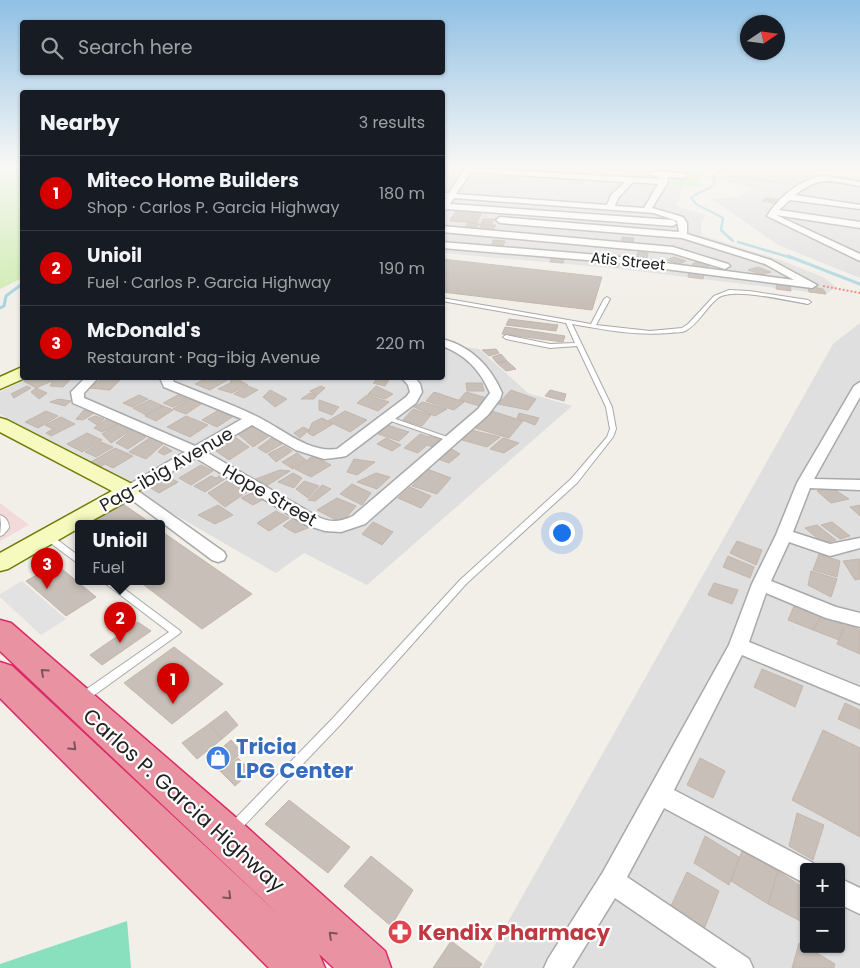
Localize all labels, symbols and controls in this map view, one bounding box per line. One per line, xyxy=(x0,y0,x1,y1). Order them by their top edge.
north arrow xyxy=(740,15,785,60)
search box xyxy=(20,20,445,75)
icon: search xyxy=(38,34,66,62)
text: Search here xyxy=(78,34,192,61)
text: Nearby xyxy=(40,108,120,137)
text: 3 results xyxy=(359,111,425,134)
text: Miteco Home Builders xyxy=(87,167,299,194)
text: 1 xyxy=(53,182,59,205)
text: 180 m xyxy=(379,182,425,205)
text: Shop · Carlos P. Garcia Highway xyxy=(87,196,339,219)
text: Unioil xyxy=(87,242,142,269)
street label: Atis Street xyxy=(590,247,666,275)
text: 2 xyxy=(51,257,61,280)
text: 190 m xyxy=(379,257,425,280)
text: Fuel · Carlos P. Garcia Highway xyxy=(87,271,331,294)
text: McDonald's xyxy=(87,317,201,344)
text: 3 xyxy=(51,332,61,355)
text: 220 m xyxy=(376,332,425,355)
text: Restaurant · Pag-ibig Avenue xyxy=(87,346,320,369)
street label: Pag-ibig Avenue xyxy=(95,421,237,517)
street label: Hope Street xyxy=(218,458,322,532)
popup xyxy=(75,520,165,585)
your location xyxy=(549,520,575,546)
text: Unioil xyxy=(92,527,148,554)
pin: 3 xyxy=(31,548,63,589)
text: Fuel xyxy=(92,556,125,579)
pin: 2 xyxy=(104,602,136,643)
pin: 1 xyxy=(157,663,189,704)
one-way arrow xyxy=(41,669,50,678)
street label: Carlos P. Garcia Highway xyxy=(77,701,291,899)
place label: Tricia LPG Center xyxy=(236,732,353,785)
one-way arrow xyxy=(67,741,76,750)
shop icon: Tricia LPG Center xyxy=(205,745,231,771)
map controls xyxy=(800,863,845,953)
button: + xyxy=(800,863,845,908)
one-way arrow xyxy=(222,890,231,899)
button: − xyxy=(800,908,845,953)
place label: Kendix Pharmacy xyxy=(418,918,611,947)
pharmacy icon: Kendix Pharmacy xyxy=(387,919,413,945)
one-way arrow xyxy=(329,932,338,941)

